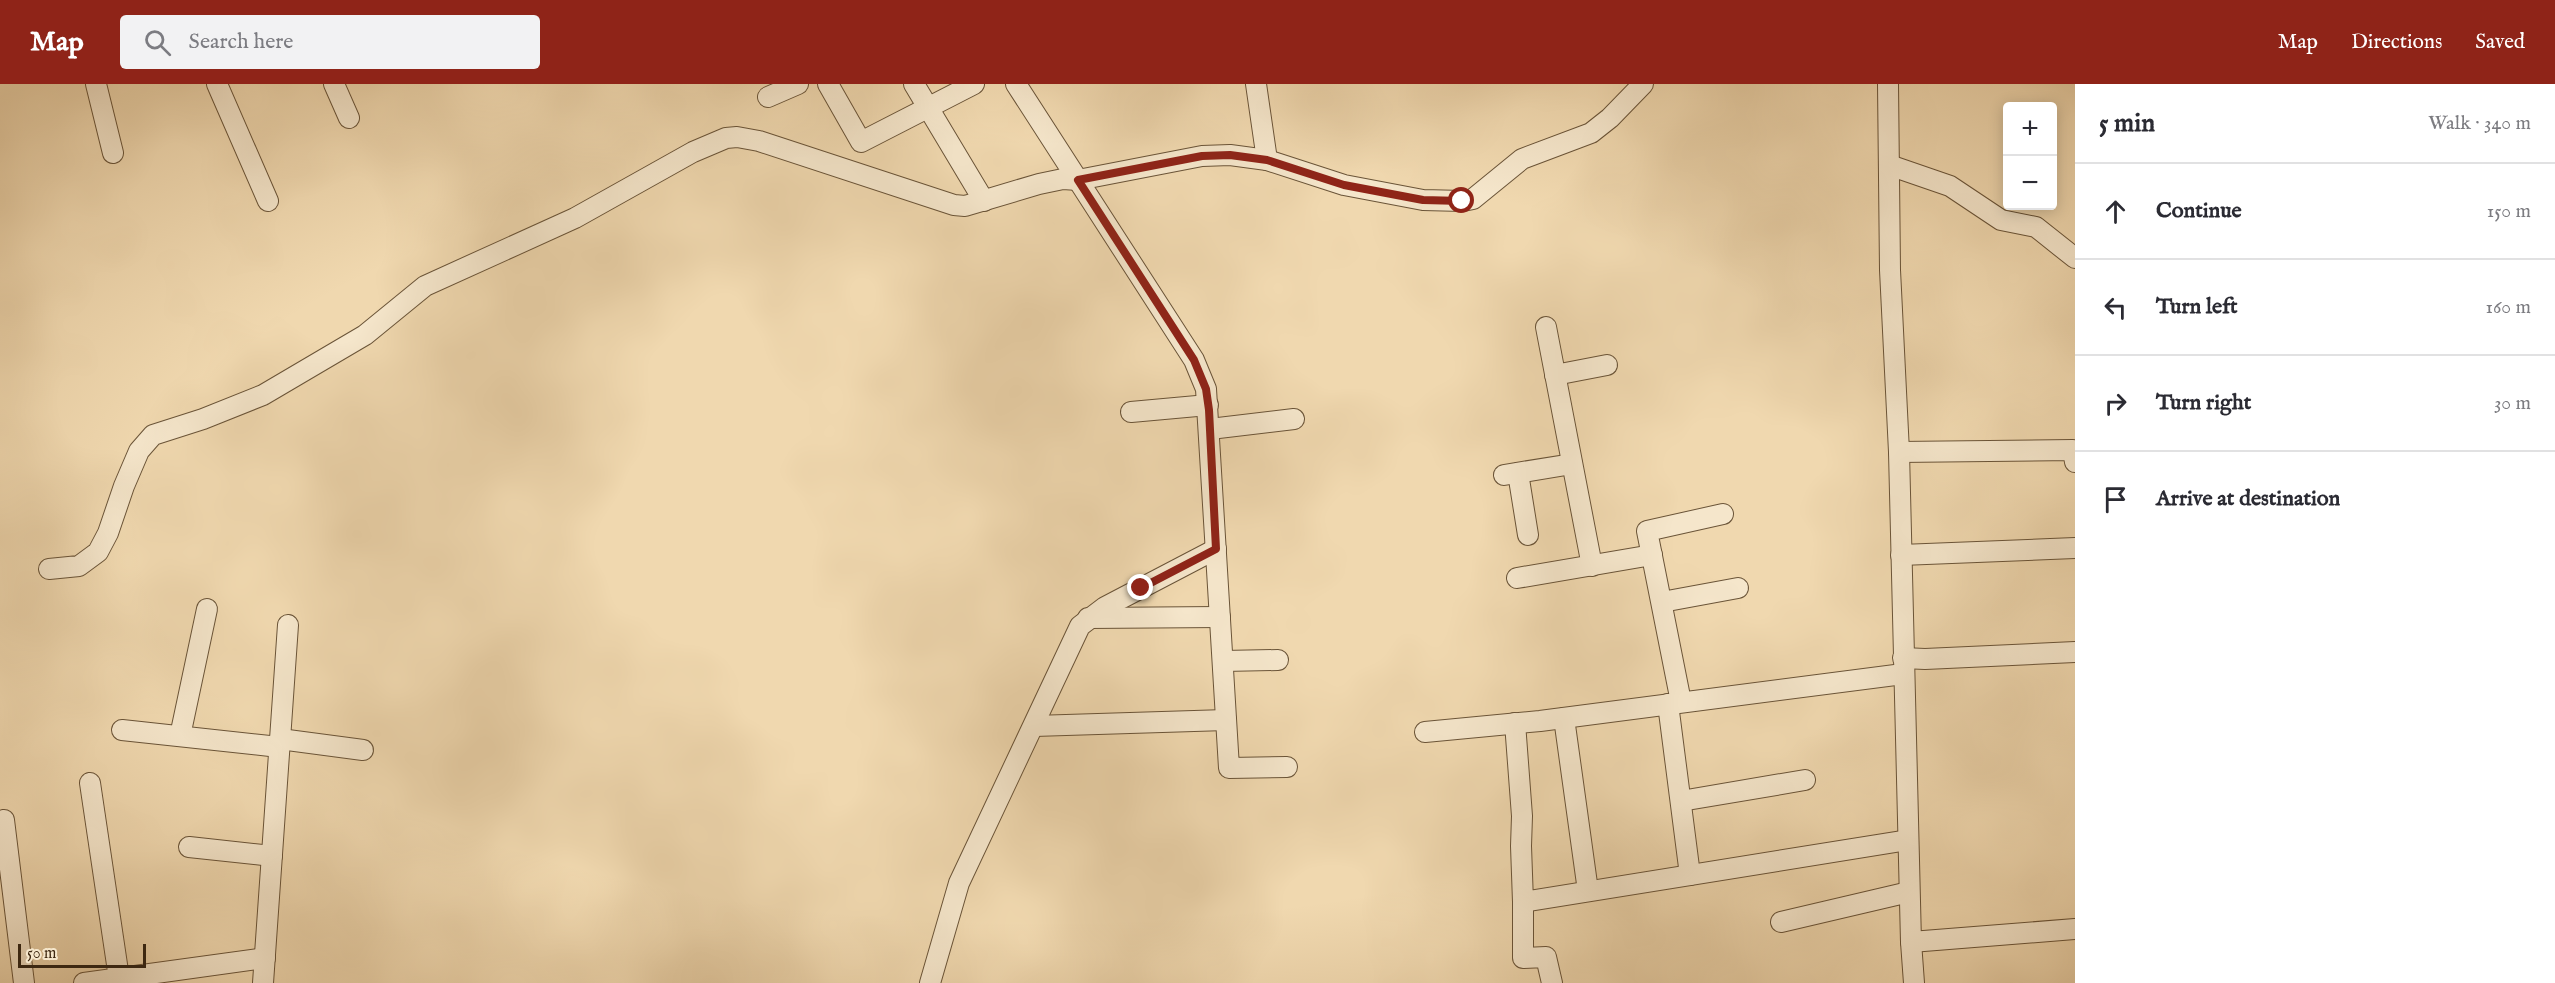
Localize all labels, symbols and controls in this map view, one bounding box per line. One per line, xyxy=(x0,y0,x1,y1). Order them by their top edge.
search box xyxy=(120,15,540,69)
text: Map xyxy=(30,25,84,60)
icon: search xyxy=(141,26,174,59)
text: Search here xyxy=(189,28,293,56)
text: Map xyxy=(2278,29,2318,56)
text: Directions xyxy=(2351,29,2442,56)
text: Saved xyxy=(2475,29,2525,56)
map controls xyxy=(2003,102,2057,210)
button: + xyxy=(2003,102,2057,156)
text: 5 min xyxy=(2099,107,2155,140)
text: Walk · 340 m xyxy=(2428,111,2531,136)
button: − xyxy=(2003,156,2057,210)
route start xyxy=(1448,187,1474,213)
icon: ahead xyxy=(2099,195,2132,228)
text: Continue xyxy=(2156,197,2242,225)
text: 150 m xyxy=(2487,199,2531,224)
icon: left xyxy=(2099,291,2132,324)
text: Turn left xyxy=(2156,293,2238,321)
text: 160 m xyxy=(2485,295,2531,320)
icon: right xyxy=(2099,387,2132,420)
text: Turn right xyxy=(2156,389,2251,417)
text: 30 m xyxy=(2494,391,2531,416)
icon: arrive xyxy=(2099,483,2132,516)
text: Arrive at destination xyxy=(2156,485,2340,513)
route end xyxy=(1127,574,1153,600)
scale bar xyxy=(18,941,146,968)
text: 50 m xyxy=(27,944,56,964)

